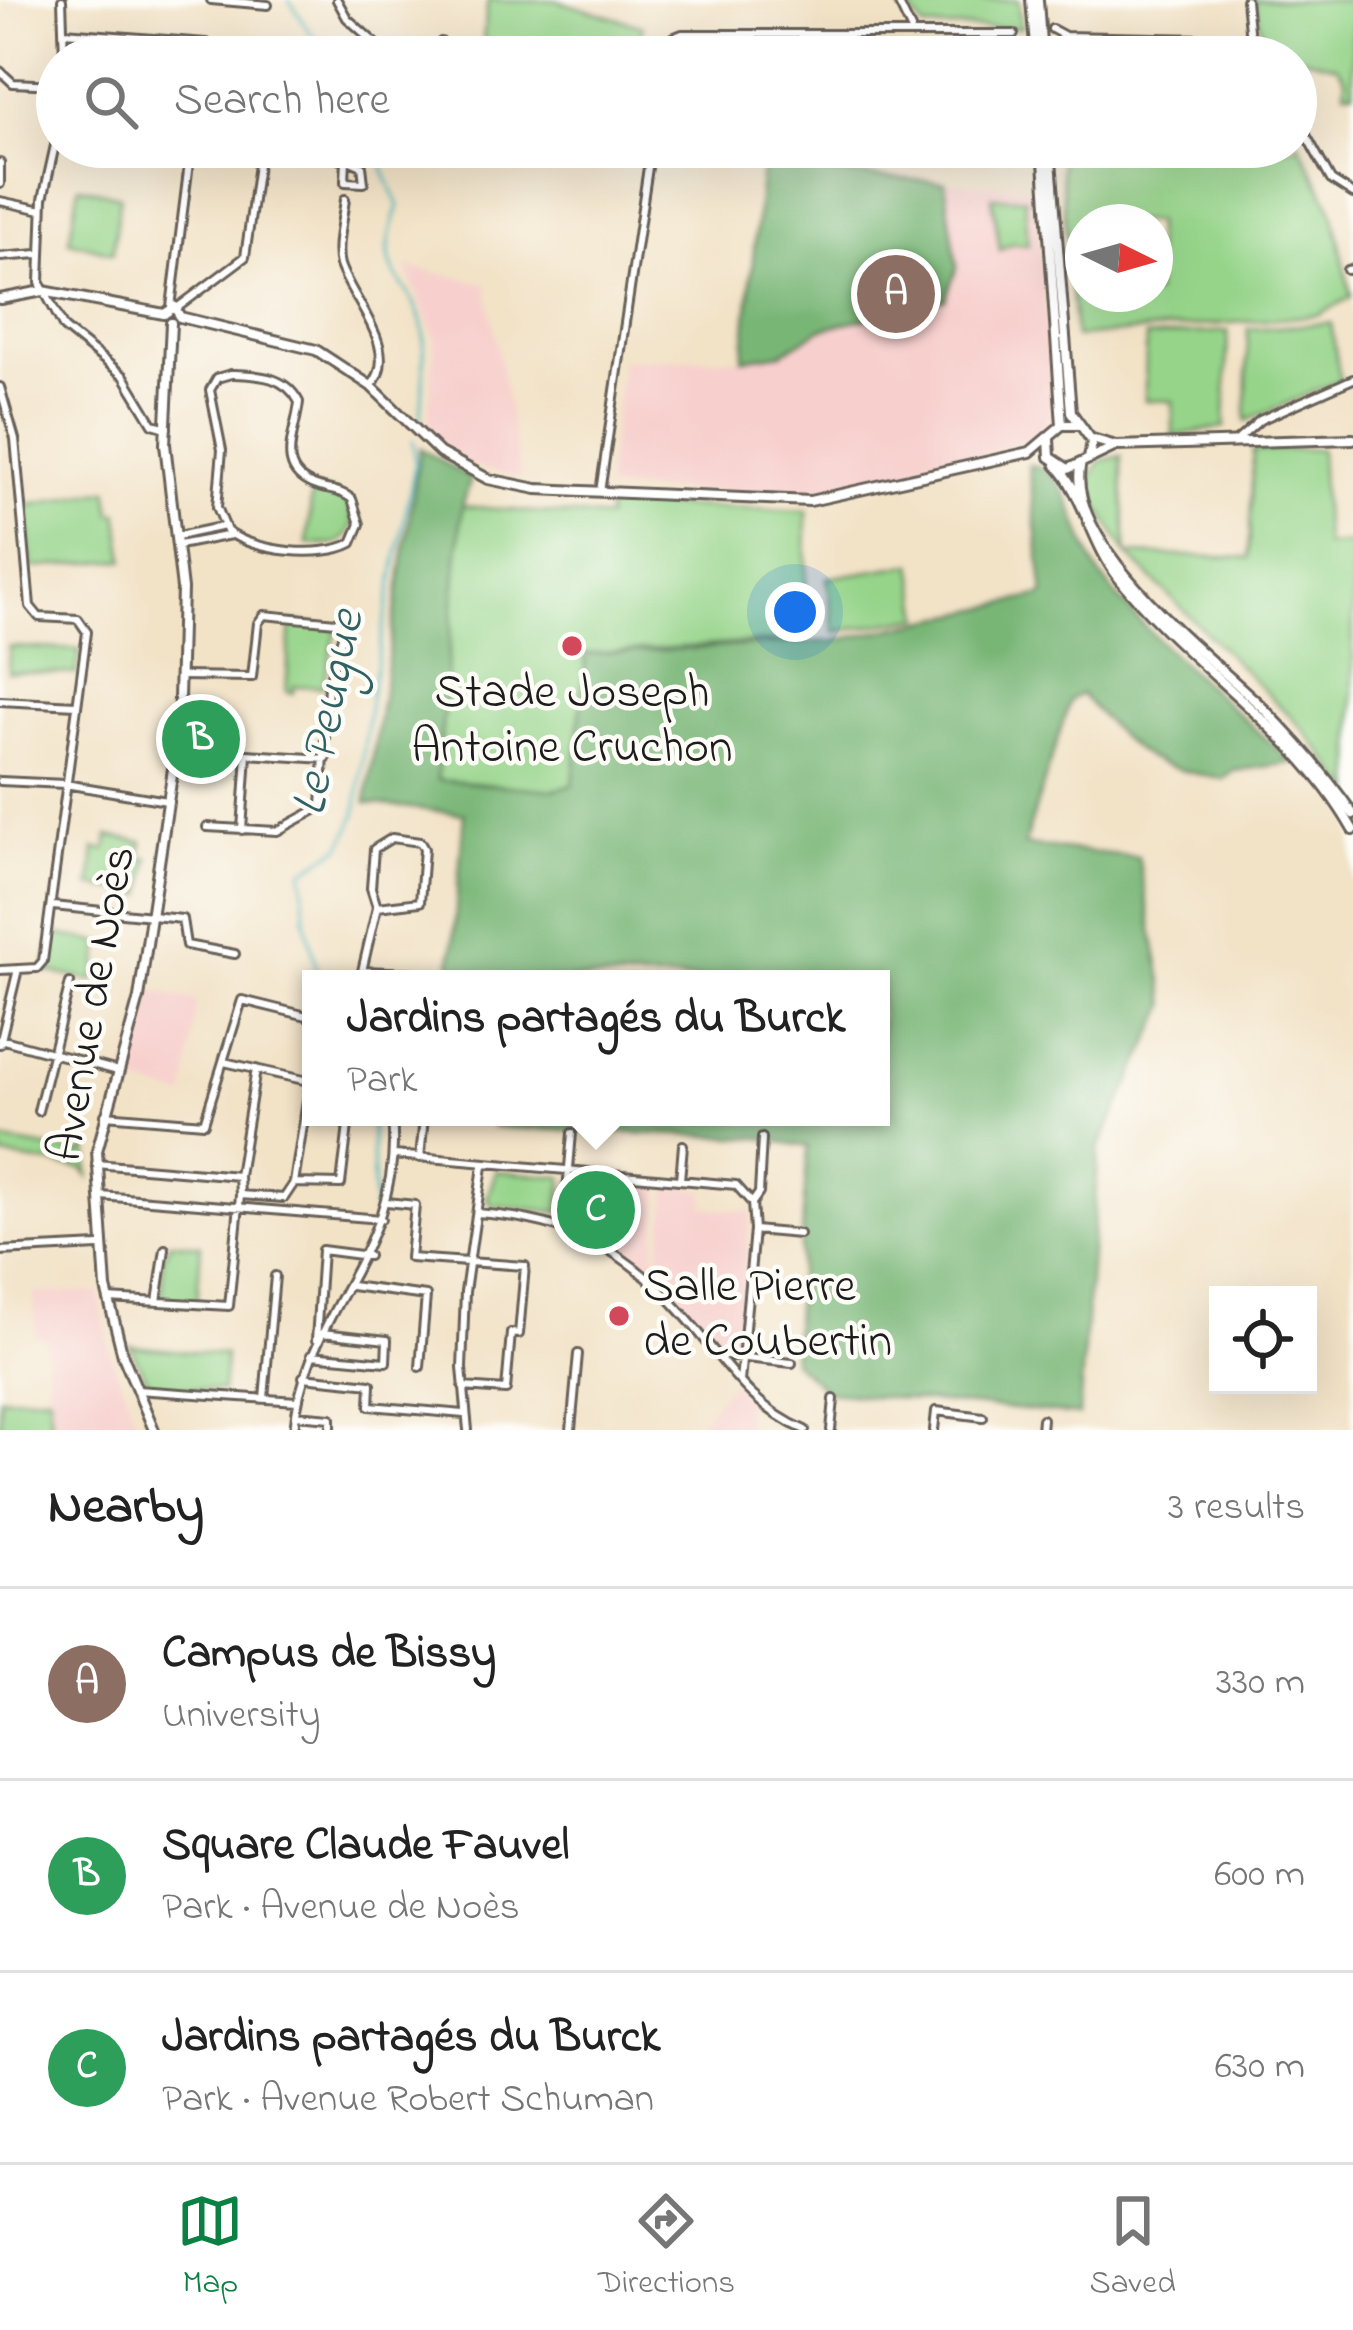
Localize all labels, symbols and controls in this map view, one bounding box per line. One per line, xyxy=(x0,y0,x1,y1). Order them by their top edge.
search box xyxy=(36,36,1317,168)
icon: search xyxy=(78,69,144,135)
text: Search here xyxy=(174,69,390,135)
north arrow xyxy=(1065,204,1173,312)
pin: A xyxy=(857,249,935,339)
your location xyxy=(765,582,825,642)
water label: Le Peugue xyxy=(273,602,387,822)
marker: Stade Joseph Antoine Cruchon xyxy=(559,633,585,659)
place label: Stade Joseph Antoine Cruchon xyxy=(411,659,733,784)
pin: B xyxy=(162,694,240,784)
street label: Avenue de Noès xyxy=(32,841,156,1167)
popup xyxy=(302,970,890,1126)
text: Jardins partagés du Burck xyxy=(347,987,845,1053)
text: Park xyxy=(347,1053,417,1110)
pin: C xyxy=(557,1165,635,1255)
place label: Salle Pierre de Coubertin xyxy=(643,1253,892,1378)
map controls xyxy=(1209,1286,1317,1394)
button: locate xyxy=(1209,1286,1317,1394)
marker: Salle Pierre de Coubertin xyxy=(606,1303,632,1329)
text: Nearby xyxy=(48,1471,204,1546)
text: 3 results xyxy=(1168,1480,1305,1537)
text: Campus de Bissy xyxy=(162,1622,496,1688)
text: A xyxy=(75,1655,99,1712)
text: 330 m xyxy=(1216,1655,1305,1712)
text: University xyxy=(162,1688,320,1745)
text: Square Claude Fauvel xyxy=(162,1814,569,1880)
text: B xyxy=(74,1847,100,1904)
text: 600 m xyxy=(1214,1847,1305,1904)
text: Park · Avenue de Noès xyxy=(162,1880,520,1937)
text: Jardins partagés du Burck xyxy=(162,2006,660,2072)
text: C xyxy=(76,2039,98,2096)
text: 630 m xyxy=(1215,2039,1305,2096)
text: Park · Avenue Robert Schuman xyxy=(162,2072,654,2129)
tab: Map xyxy=(177,2188,243,2308)
tab: Directions xyxy=(598,2188,735,2308)
tab: Saved xyxy=(1090,2188,1176,2308)

